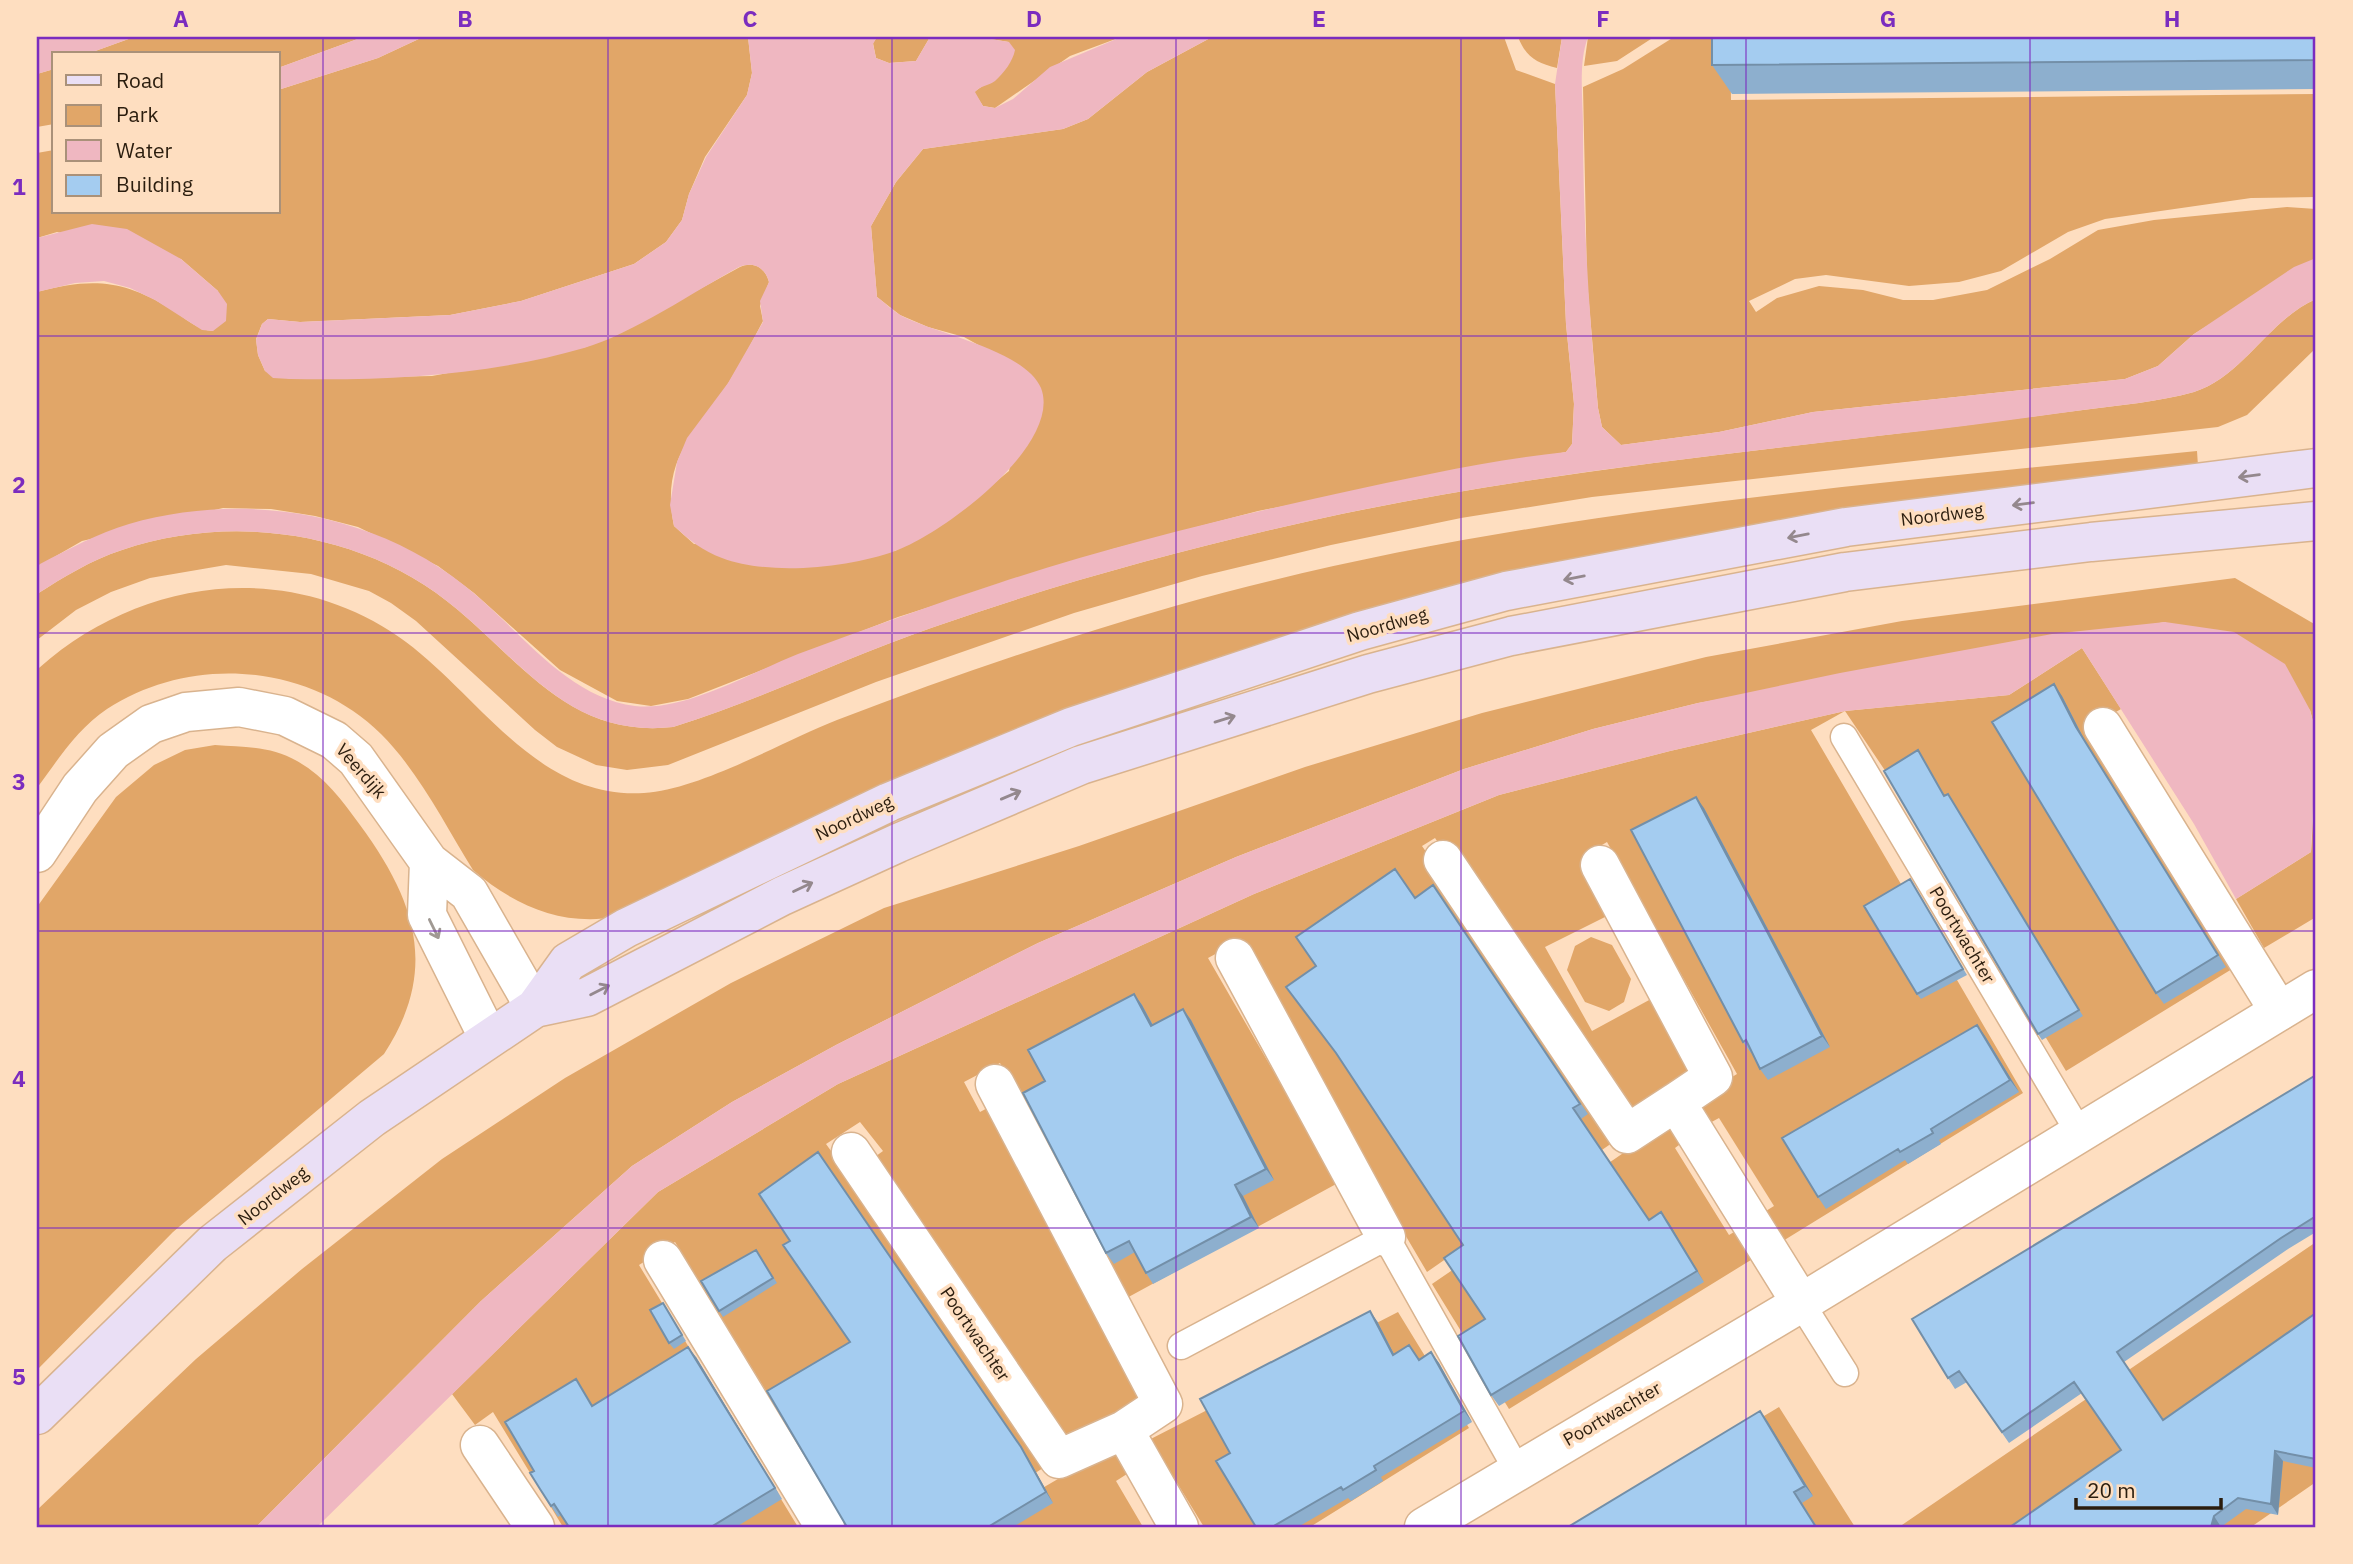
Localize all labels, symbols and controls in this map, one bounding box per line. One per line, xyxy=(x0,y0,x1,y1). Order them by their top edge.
text: A xyxy=(173,3,189,33)
text: B xyxy=(457,3,473,33)
text: C xyxy=(743,3,758,33)
text: D xyxy=(1026,3,1042,33)
text: E xyxy=(1312,3,1326,33)
text: F xyxy=(1596,3,1610,33)
text: G xyxy=(1880,3,1896,33)
text: H xyxy=(2164,3,2180,33)
legend xyxy=(52,52,280,214)
text: Road xyxy=(116,66,164,94)
text: Park xyxy=(116,100,159,128)
text: Water xyxy=(116,136,173,164)
text: Building xyxy=(116,170,193,198)
text: 1 xyxy=(12,171,26,201)
text: 2 xyxy=(12,469,26,499)
one-way arrow xyxy=(2238,470,2260,483)
street label: Noordweg xyxy=(1899,498,1985,531)
one-way arrow xyxy=(2012,498,2035,511)
one-way arrow xyxy=(1787,530,1810,544)
one-way arrow xyxy=(1563,572,1586,585)
street label: Noordweg xyxy=(1344,602,1430,647)
one-way arrow xyxy=(1214,712,1236,725)
street label: Veerdijk xyxy=(331,738,392,803)
text: 3 xyxy=(12,766,26,796)
one-way arrow xyxy=(1000,787,1021,800)
street label: Noordweg xyxy=(811,789,897,845)
one-way arrow xyxy=(792,879,813,893)
street label: Poortwachter xyxy=(1925,882,2001,988)
one-way arrow xyxy=(428,918,442,939)
one-way arrow xyxy=(589,983,610,997)
text: 4 xyxy=(12,1063,26,1093)
street label: Noordweg xyxy=(233,1161,313,1230)
street label: Poortwachter xyxy=(935,1282,1016,1386)
text: 5 xyxy=(12,1361,26,1391)
street label: Poortwachter xyxy=(1559,1376,1665,1451)
scale bar xyxy=(2076,1466,2222,1510)
text: 20 m xyxy=(2087,1476,2136,1504)

